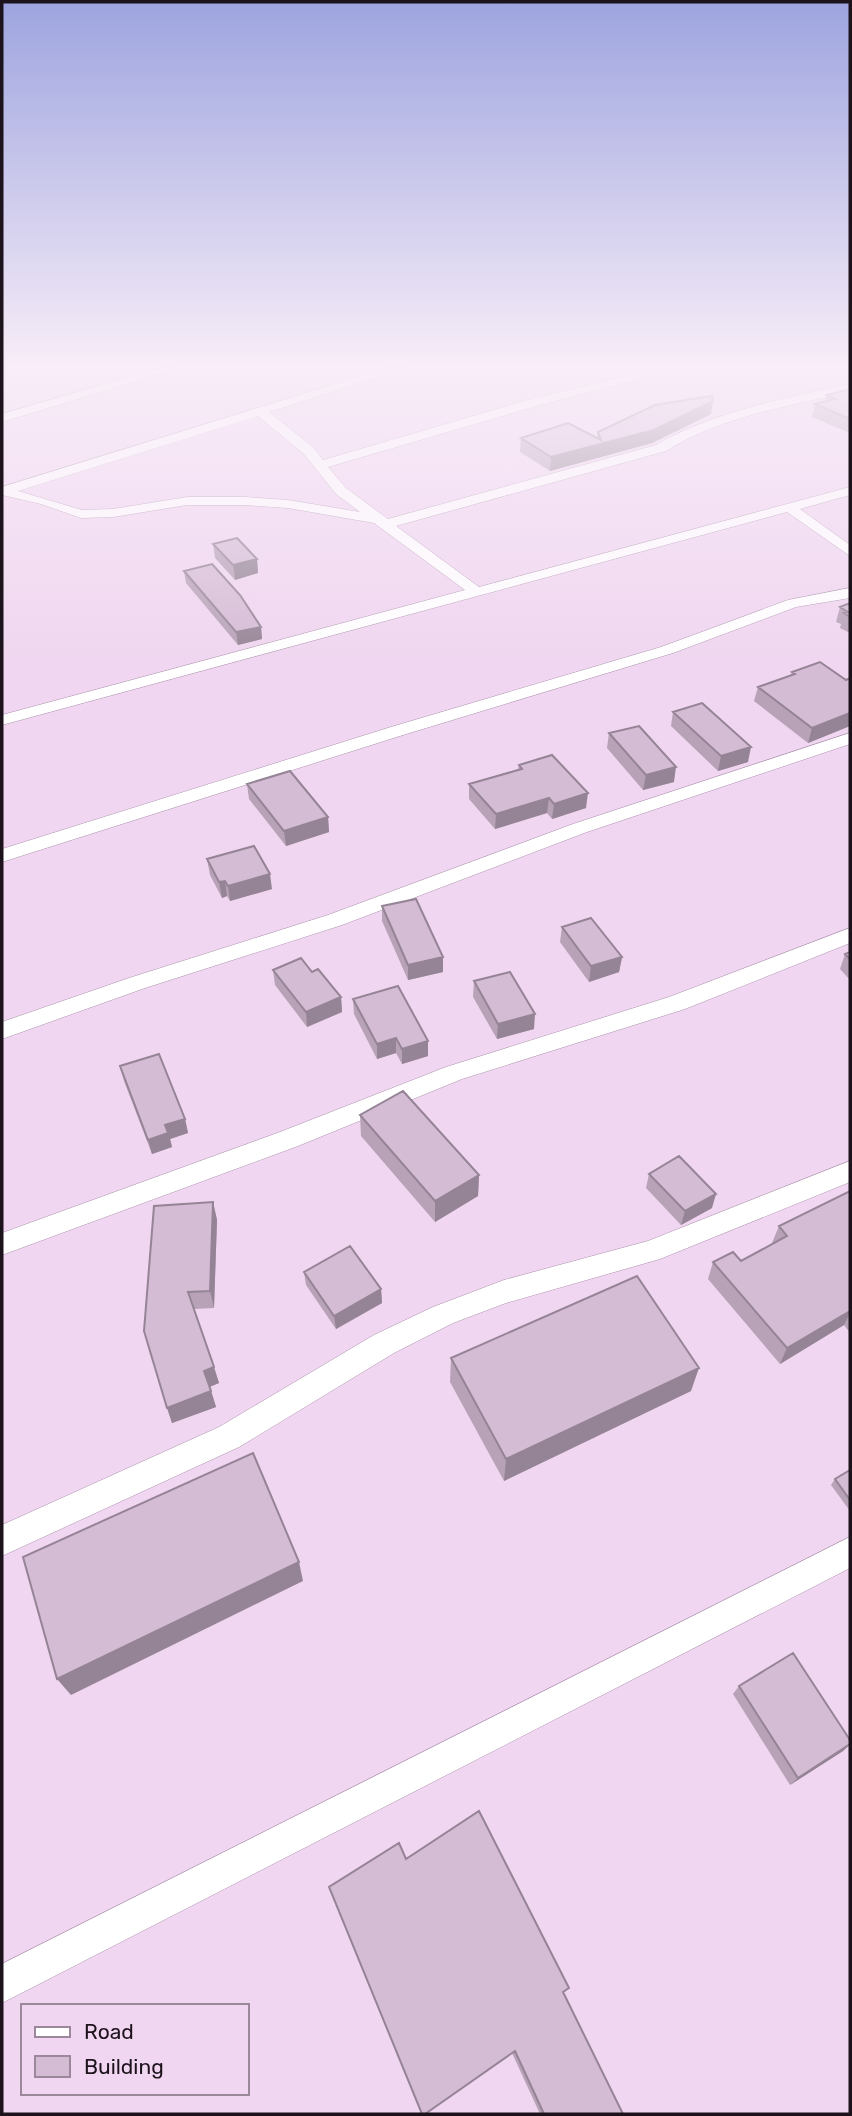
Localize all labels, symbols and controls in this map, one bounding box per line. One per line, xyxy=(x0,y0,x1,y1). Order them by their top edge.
legend xyxy=(21,2004,248,2095)
text: Road xyxy=(84,2019,134,2044)
text: Building xyxy=(84,2054,164,2079)

